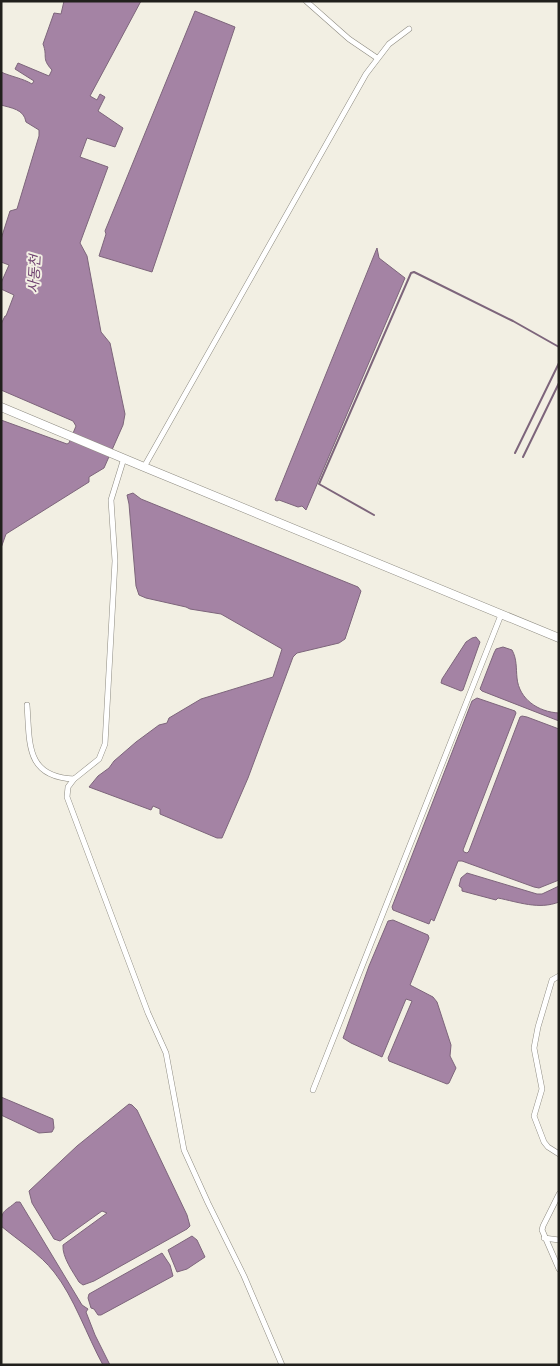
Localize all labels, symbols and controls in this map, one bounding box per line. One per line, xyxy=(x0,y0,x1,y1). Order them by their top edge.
water label: 사동천 xyxy=(22,253,44,294)

